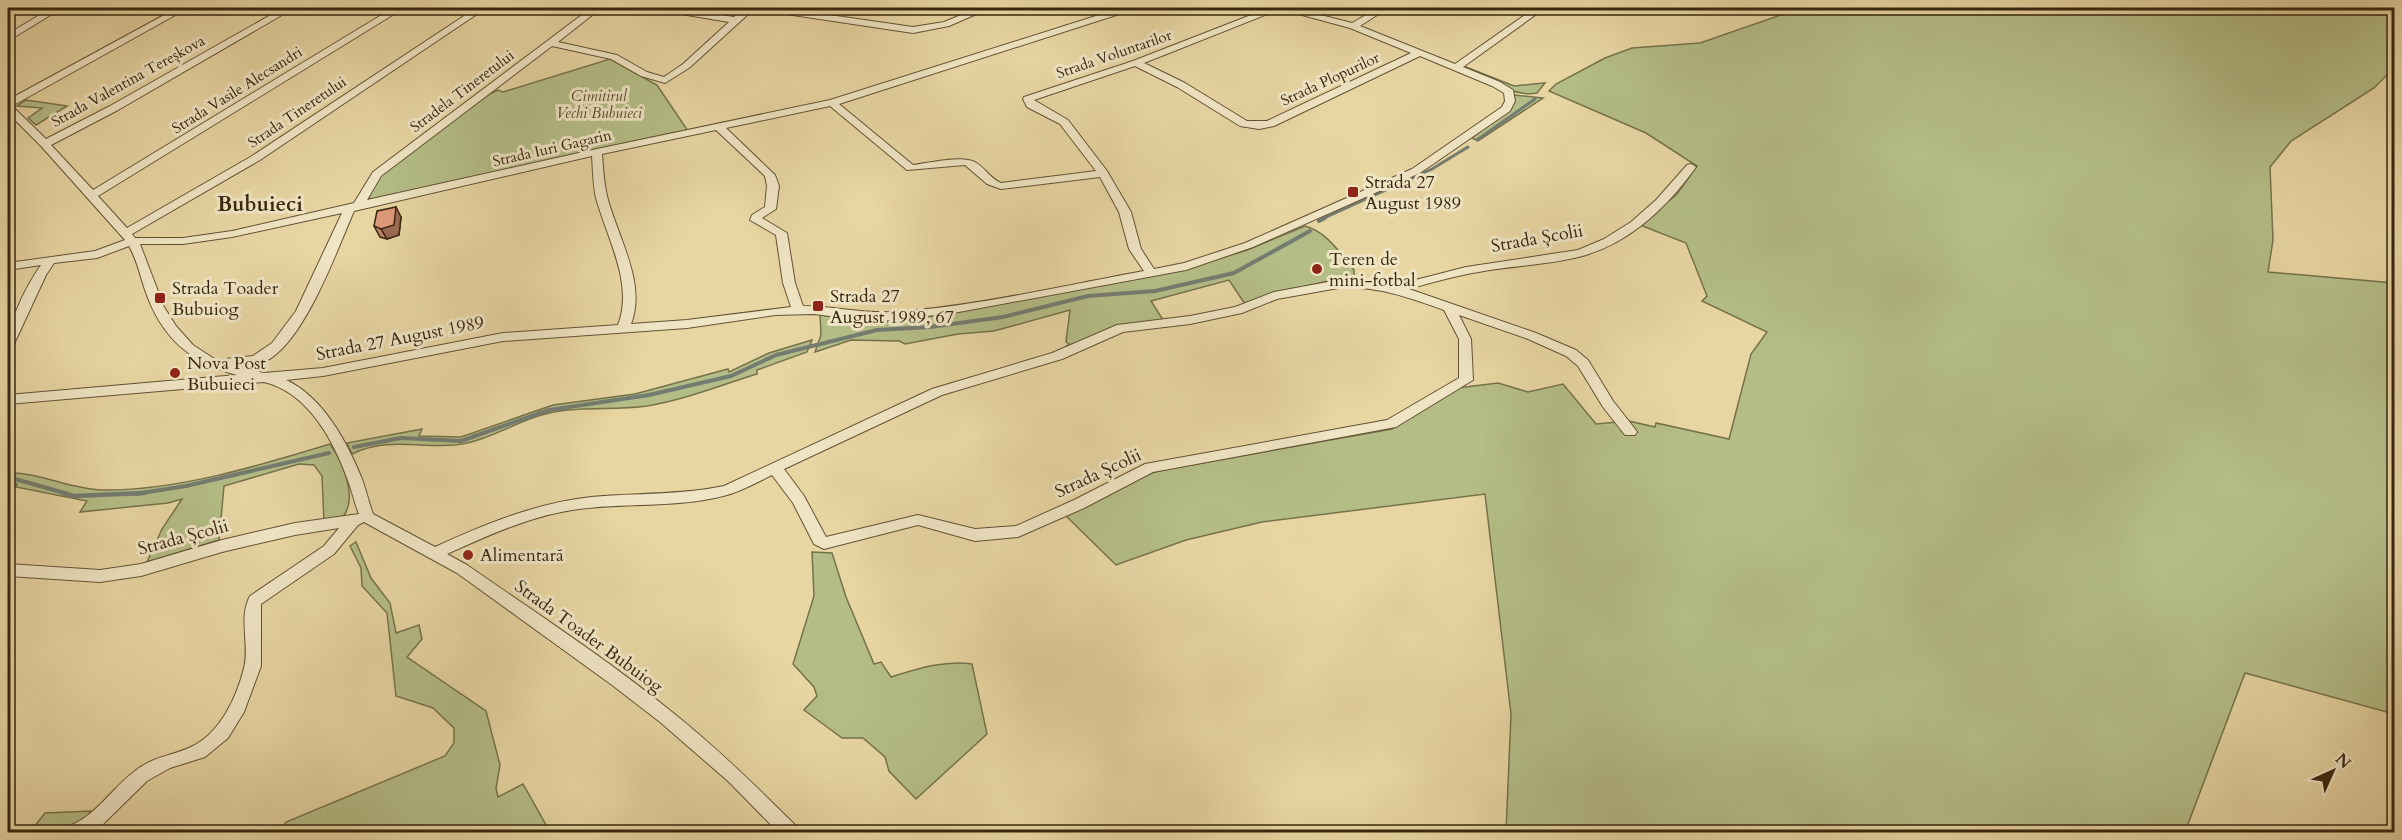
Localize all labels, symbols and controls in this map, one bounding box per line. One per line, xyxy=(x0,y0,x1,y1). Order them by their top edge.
street label: Strada Voluntarilor xyxy=(1054,25,1175,83)
street label: Strada Valentina Tereșkova xyxy=(48,30,209,132)
street label: Strada Vasile Alecsandri xyxy=(168,42,306,138)
street label: Stradela Tineretului xyxy=(406,45,518,137)
street label: Strada Plopurilor xyxy=(1277,47,1383,111)
street label: Strada Tineretului xyxy=(244,72,350,152)
park label: Cimitirul Vechi Bubuieci xyxy=(556,86,643,123)
street label: Strada Iuri Gagarin xyxy=(491,125,614,171)
place label: Strada 27 August 1989 xyxy=(1365,170,1461,216)
marker: Strada 27 August 1989 xyxy=(1346,185,1360,199)
district label: Bubuieci xyxy=(217,190,303,219)
street label: Strada Școlii xyxy=(1489,218,1585,259)
place label: Teren de mini-fotbal xyxy=(1329,247,1416,293)
marker: Teren de mini-fotbal xyxy=(1310,262,1324,276)
place label: Strada Toader Bubuiog xyxy=(172,276,279,322)
place label: Strada 27 August 1989, 67 xyxy=(830,284,954,330)
marker: Strada Toader Bubuiog xyxy=(153,291,167,305)
marker: Strada 27 August 1989, 67 xyxy=(811,299,825,313)
street label: Strada 27 August 1989 xyxy=(314,310,486,367)
place label: Nova Post Bubuieci xyxy=(187,351,266,397)
marker: Nova Post Bubuieci xyxy=(168,366,182,380)
street label: Strada Școlii xyxy=(1051,442,1146,504)
street label: Strada Școlii xyxy=(135,513,231,562)
place label: Alimentară xyxy=(480,543,564,568)
marker: Alimentară xyxy=(461,548,475,562)
street label: Strada Toader Bubuiog xyxy=(510,574,669,699)
north arrow xyxy=(2303,741,2363,801)
text: N xyxy=(2330,748,2356,774)

